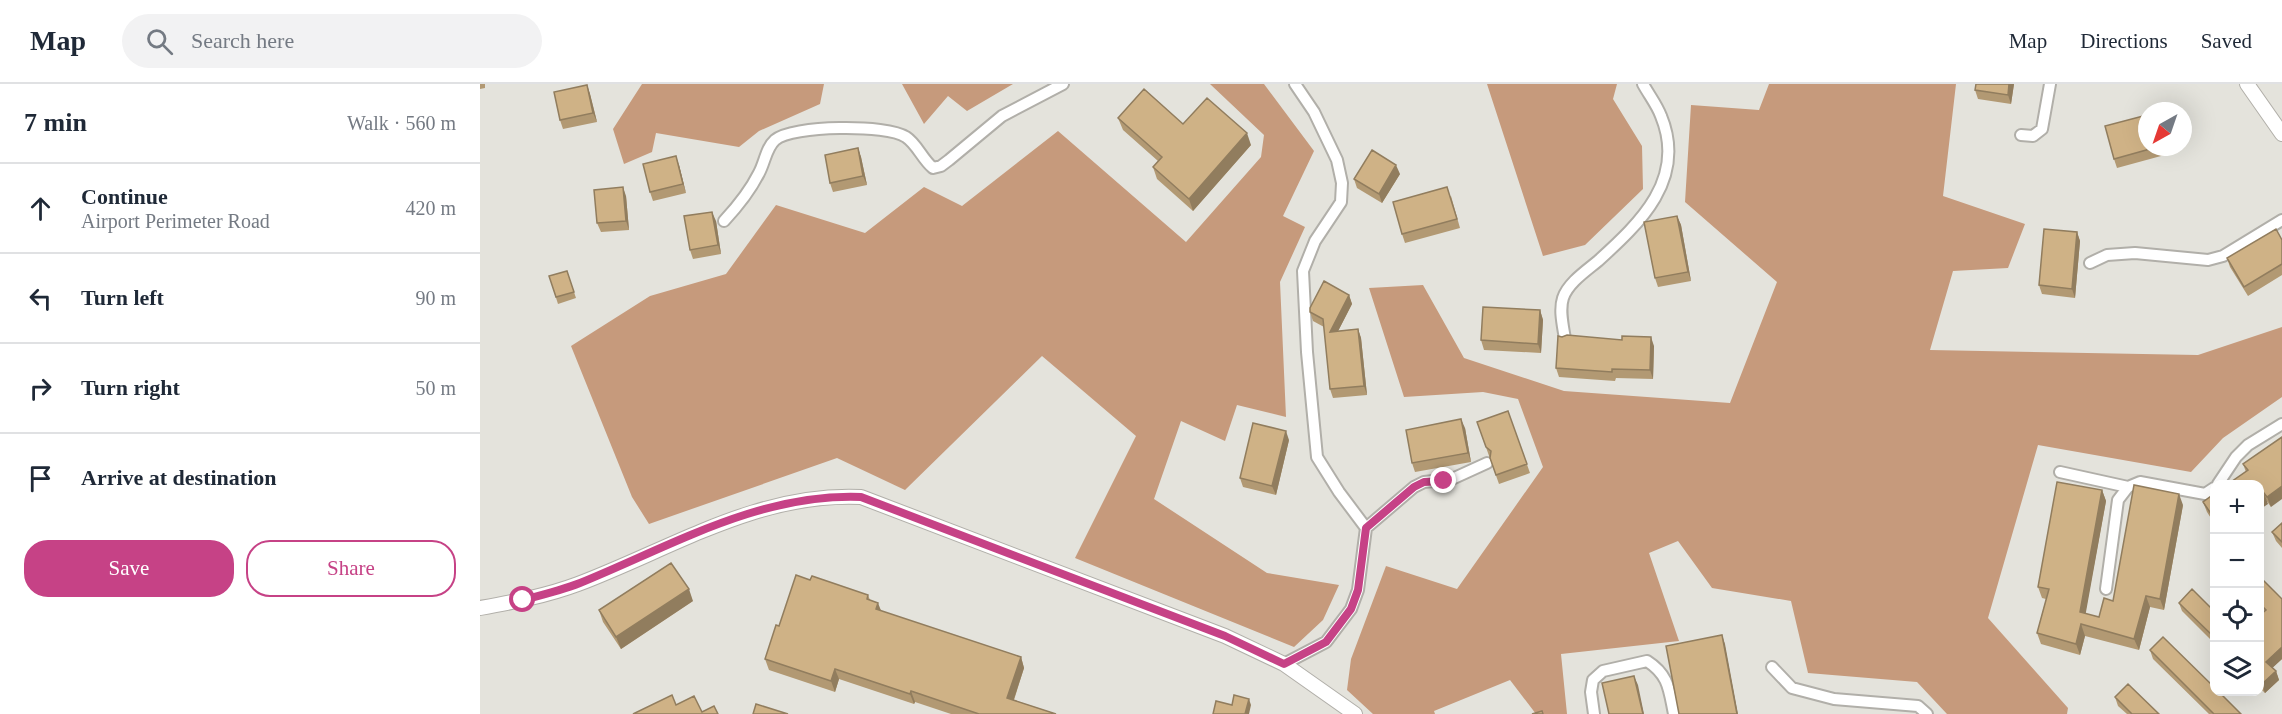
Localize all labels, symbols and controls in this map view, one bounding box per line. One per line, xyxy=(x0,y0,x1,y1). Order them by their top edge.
search box xyxy=(122,14,542,68)
text: Map xyxy=(30,25,86,56)
icon: search xyxy=(143,25,176,58)
text: Search here xyxy=(191,28,294,53)
text: Map xyxy=(2009,29,2047,53)
text: Directions xyxy=(2080,29,2168,53)
text: Saved xyxy=(2201,29,2252,53)
north arrow xyxy=(2138,102,2192,156)
text: 7 min xyxy=(24,108,87,137)
text: Walk · 560 m xyxy=(347,112,456,134)
text: Continue xyxy=(81,184,168,209)
icon: ahead xyxy=(24,192,57,225)
text: 420 m xyxy=(405,197,456,219)
text: Airport Perimeter Road xyxy=(81,210,270,232)
icon: left xyxy=(24,282,57,315)
text: Turn left xyxy=(81,285,164,310)
text: 90 m xyxy=(415,287,456,309)
icon: right xyxy=(24,372,57,405)
text: Turn right xyxy=(81,375,180,400)
text: 50 m xyxy=(415,377,456,399)
icon: arrive xyxy=(24,462,57,495)
text: Arrive at destination xyxy=(81,465,277,490)
route end xyxy=(1430,467,1456,493)
map controls xyxy=(2210,480,2264,696)
button: + xyxy=(2210,480,2264,534)
button: − xyxy=(2210,534,2264,588)
button: Save xyxy=(24,540,234,597)
button: Share xyxy=(246,540,456,597)
route start xyxy=(509,586,535,612)
button: locate xyxy=(2210,588,2264,642)
button: layers xyxy=(2210,642,2264,696)

